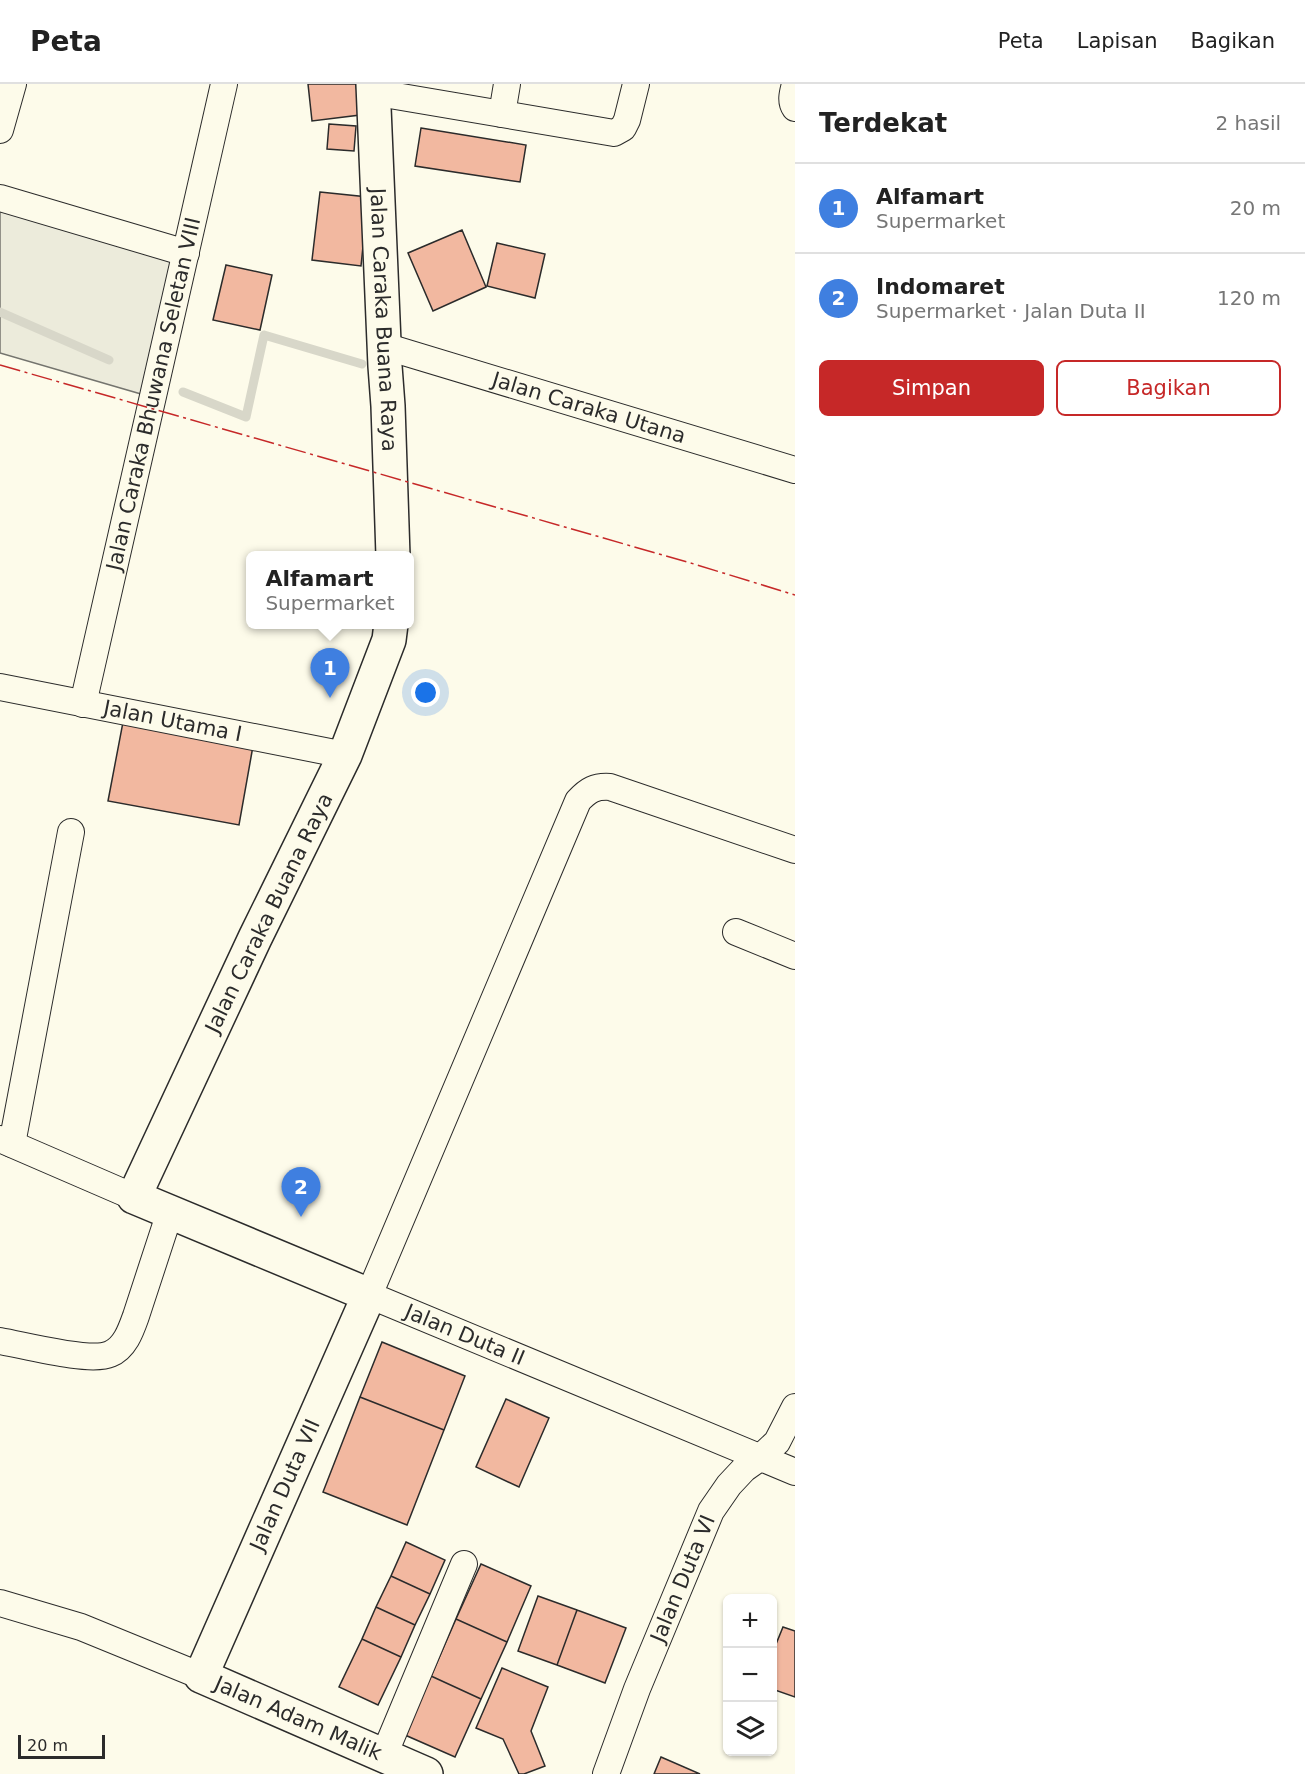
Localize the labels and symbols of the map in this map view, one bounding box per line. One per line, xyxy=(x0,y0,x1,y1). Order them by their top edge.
street label: Jalan Caraka Buana Raya xyxy=(365,185,402,452)
street label: Jalan Caraka Bhuwana Seletan VIII xyxy=(101,215,205,575)
street label: Jalan Caraka Utana xyxy=(487,367,689,448)
pin: 1 xyxy=(310,648,350,698)
your location xyxy=(411,678,440,707)
street label: Jalan Utama I xyxy=(99,695,244,746)
street label: Jalan Caraka Buana Raya xyxy=(200,789,338,1039)
pin: 2 xyxy=(282,1168,320,1217)
street label: Jalan Duta II xyxy=(399,1298,528,1370)
street label: Jalan Duta VII xyxy=(244,1415,325,1556)
street label: Jalan Duta VI xyxy=(645,1511,720,1648)
street label: Jalan Adam Malik xyxy=(209,1671,386,1766)
scale bar xyxy=(18,1732,105,1760)

